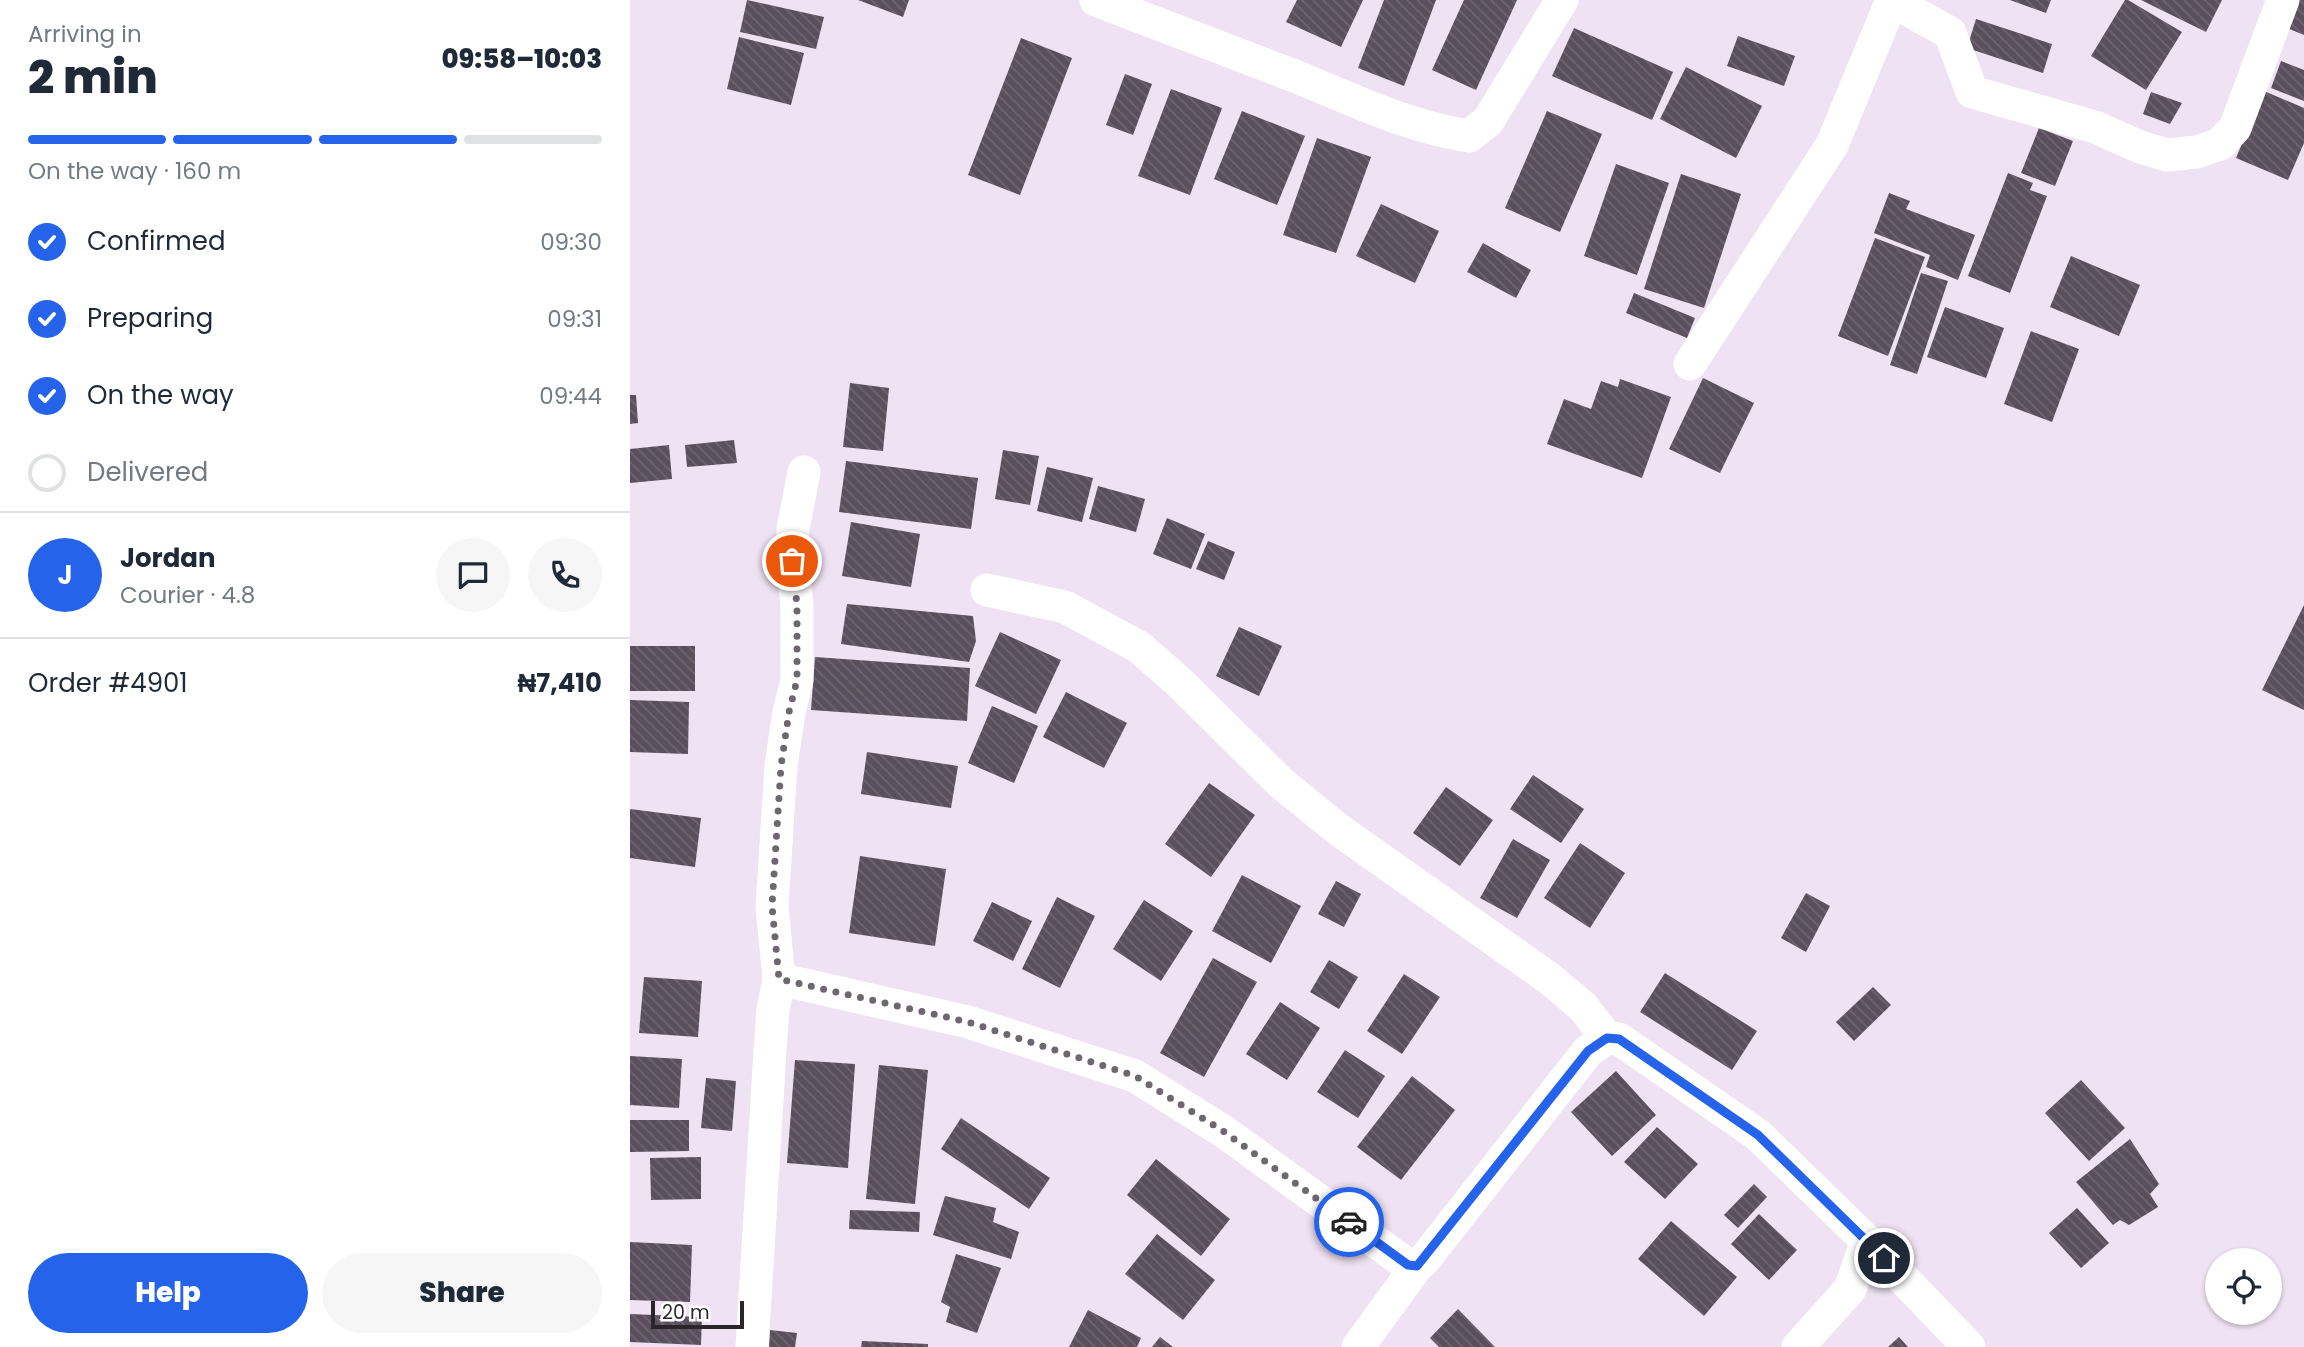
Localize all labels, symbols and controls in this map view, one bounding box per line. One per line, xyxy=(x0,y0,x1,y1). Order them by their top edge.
text: Arriving in xyxy=(28,18,142,50)
text: 09:58–10:03 xyxy=(441,41,602,77)
text: 2 min xyxy=(28,45,158,109)
text: On the way · 160 m xyxy=(28,155,241,187)
icon: check xyxy=(28,223,66,261)
text: Confirmed xyxy=(87,223,225,259)
text: 09:30 xyxy=(540,226,602,258)
icon: check xyxy=(28,300,66,338)
text: Preparing xyxy=(87,300,213,336)
text: 09:31 xyxy=(547,303,602,335)
icon: check xyxy=(28,377,66,415)
text: On the way xyxy=(87,377,234,413)
text: 09:44 xyxy=(539,380,602,412)
text: Delivered xyxy=(87,454,208,490)
pin xyxy=(762,531,822,591)
button: chat xyxy=(436,538,510,612)
button: phone xyxy=(528,538,602,612)
text: Jordan xyxy=(120,540,216,576)
icon: bag xyxy=(773,542,811,580)
text: J xyxy=(57,557,73,593)
text: Courier · 4.8 xyxy=(120,579,255,611)
text: Order #4901 xyxy=(28,665,188,701)
text: ₦7,410 xyxy=(518,665,602,701)
courier xyxy=(1314,1187,1384,1257)
icon: car xyxy=(1330,1203,1368,1241)
pin xyxy=(1854,1228,1914,1288)
icon: home xyxy=(1865,1239,1903,1277)
map controls xyxy=(2205,1248,2282,1325)
button: locate xyxy=(2205,1248,2282,1325)
button: Help xyxy=(28,1253,308,1333)
button: Share xyxy=(322,1253,602,1333)
scale bar xyxy=(651,1298,744,1330)
text: 20 m xyxy=(662,1299,710,1326)

